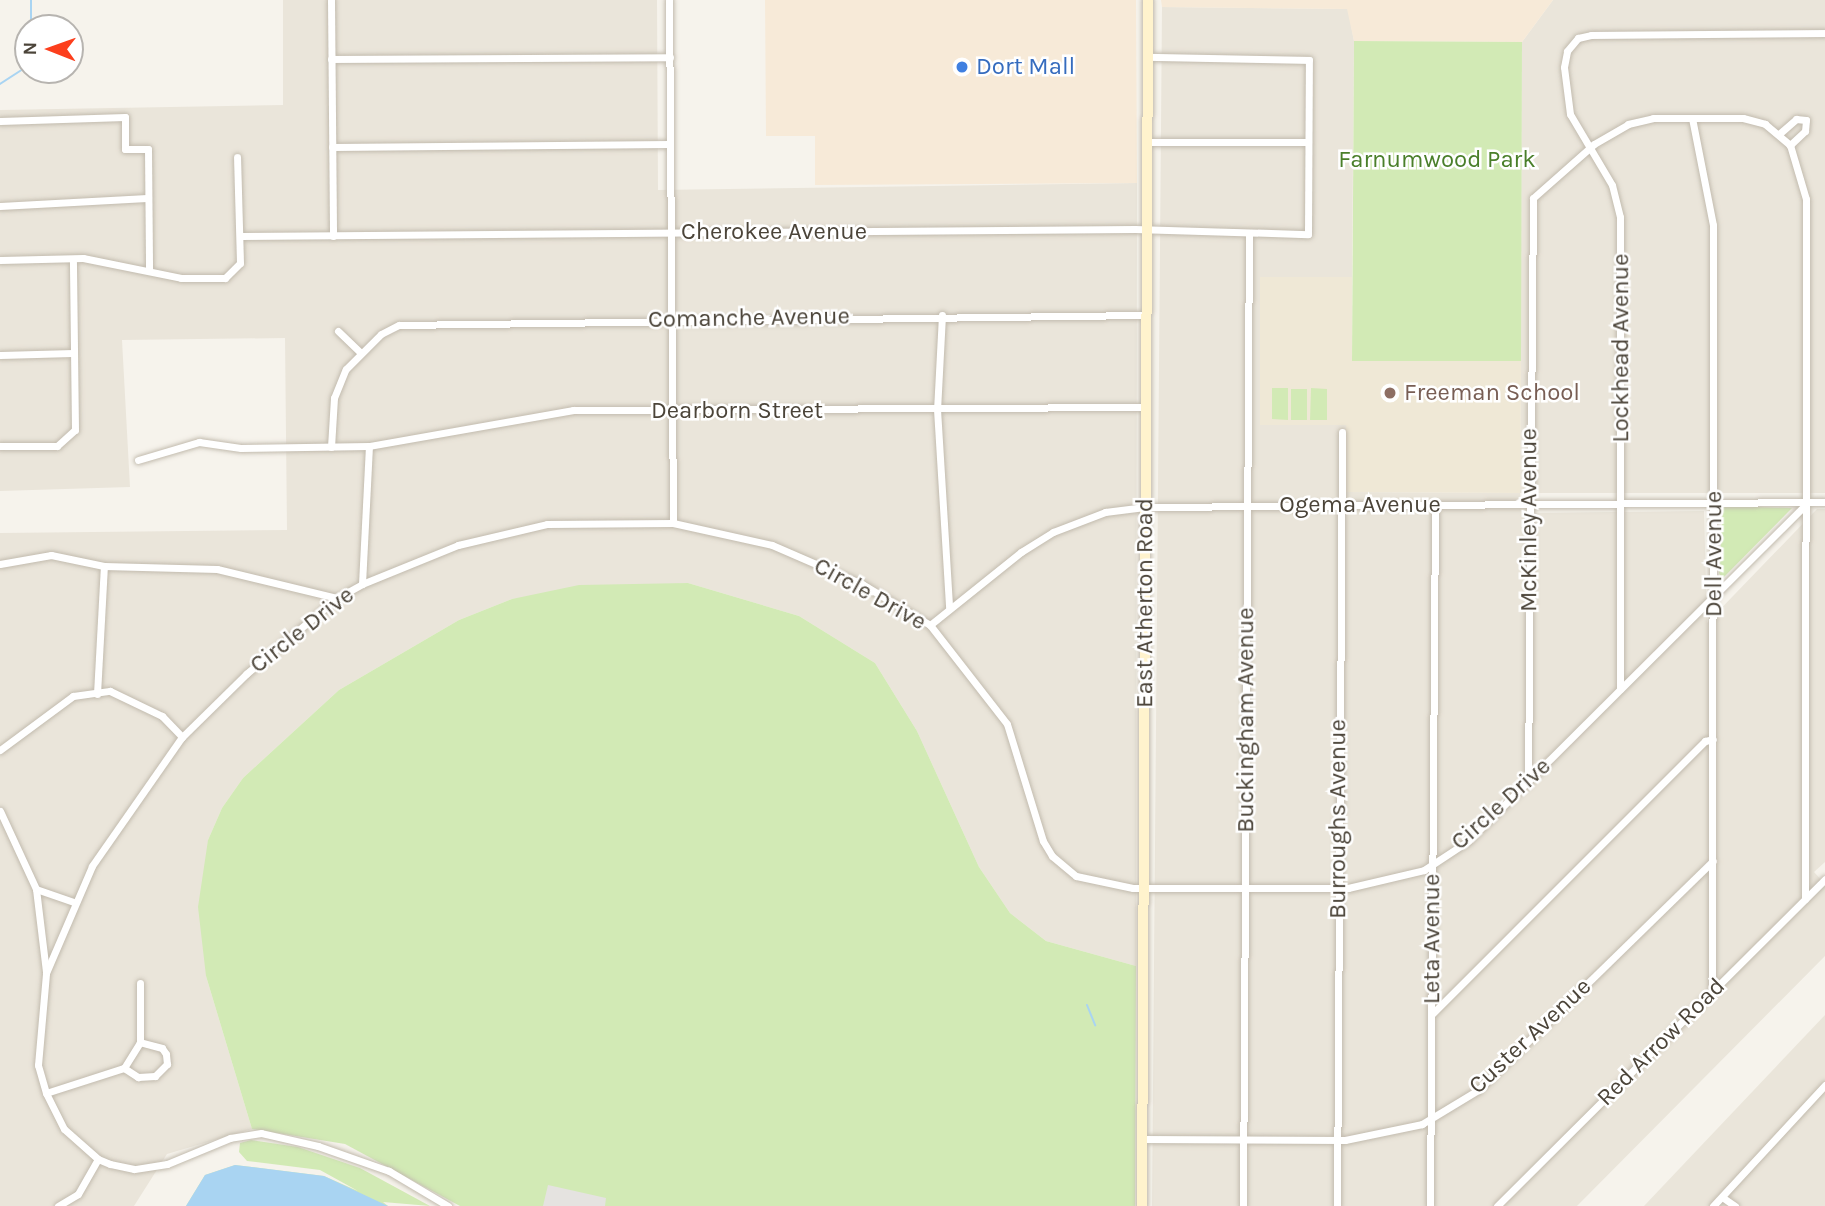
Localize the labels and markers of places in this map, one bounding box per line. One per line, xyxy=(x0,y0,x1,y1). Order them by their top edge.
place label: Dort Mall xyxy=(976,53,1075,81)
marker: Dort Mall xyxy=(954,59,970,75)
place label: Freeman School xyxy=(1404,379,1580,407)
marker: Freeman School xyxy=(1382,385,1398,401)

